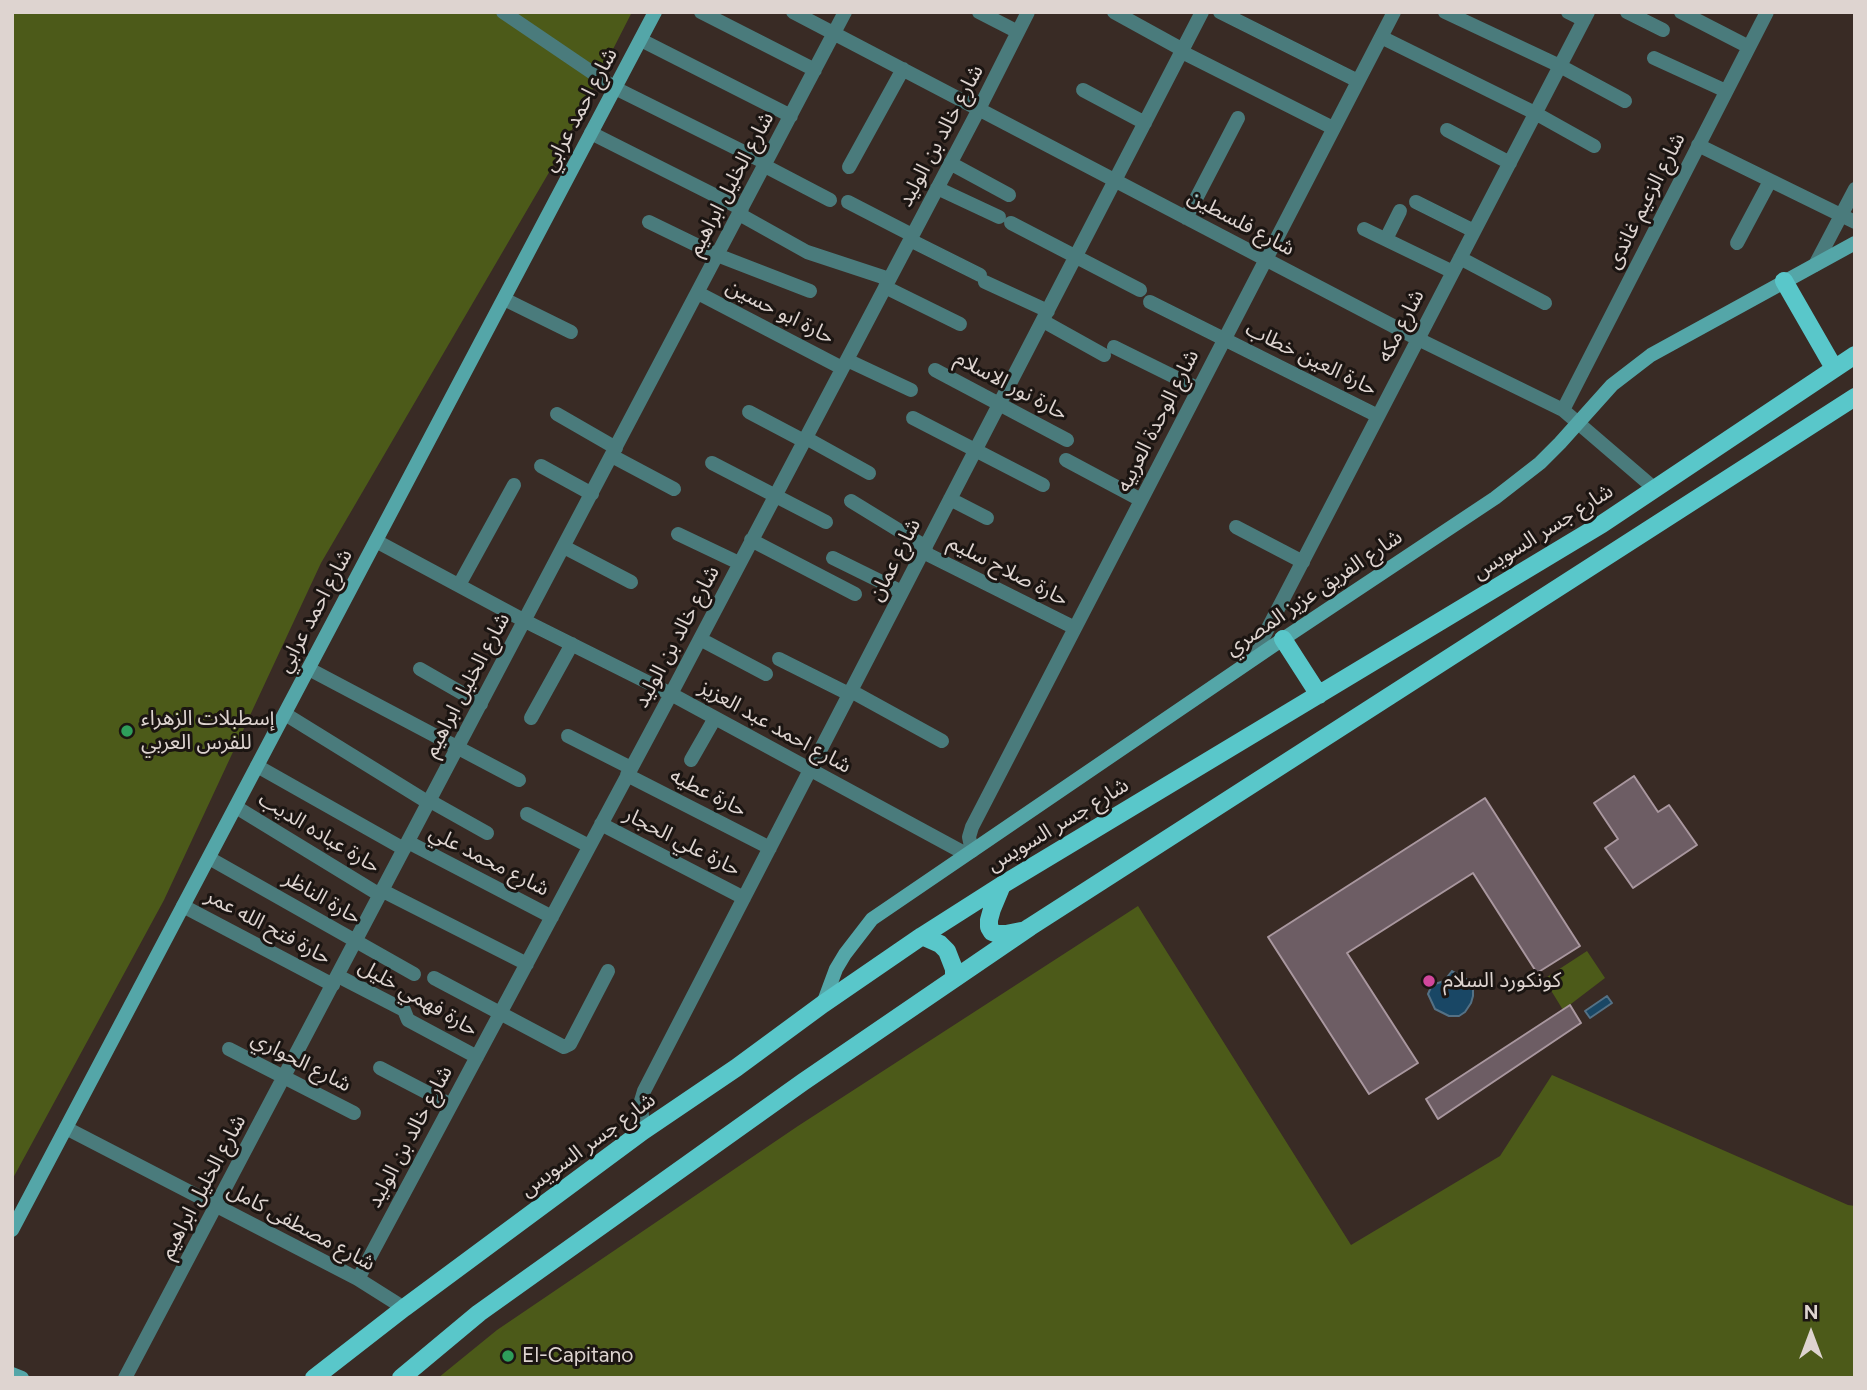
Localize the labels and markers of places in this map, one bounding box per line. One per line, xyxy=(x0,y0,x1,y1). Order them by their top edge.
place label: إسطبلات الزهراء للفرس العربي xyxy=(141,706,275,756)
marker: إسطبلات الزهراء للفرس العربي xyxy=(119,723,135,739)
place label: كونكورد السلام xyxy=(1443,968,1561,994)
marker: كونكورد السلام xyxy=(1421,973,1437,989)
place label: El-Capitano xyxy=(522,1343,633,1369)
marker: El-Capitano xyxy=(500,1348,516,1364)

